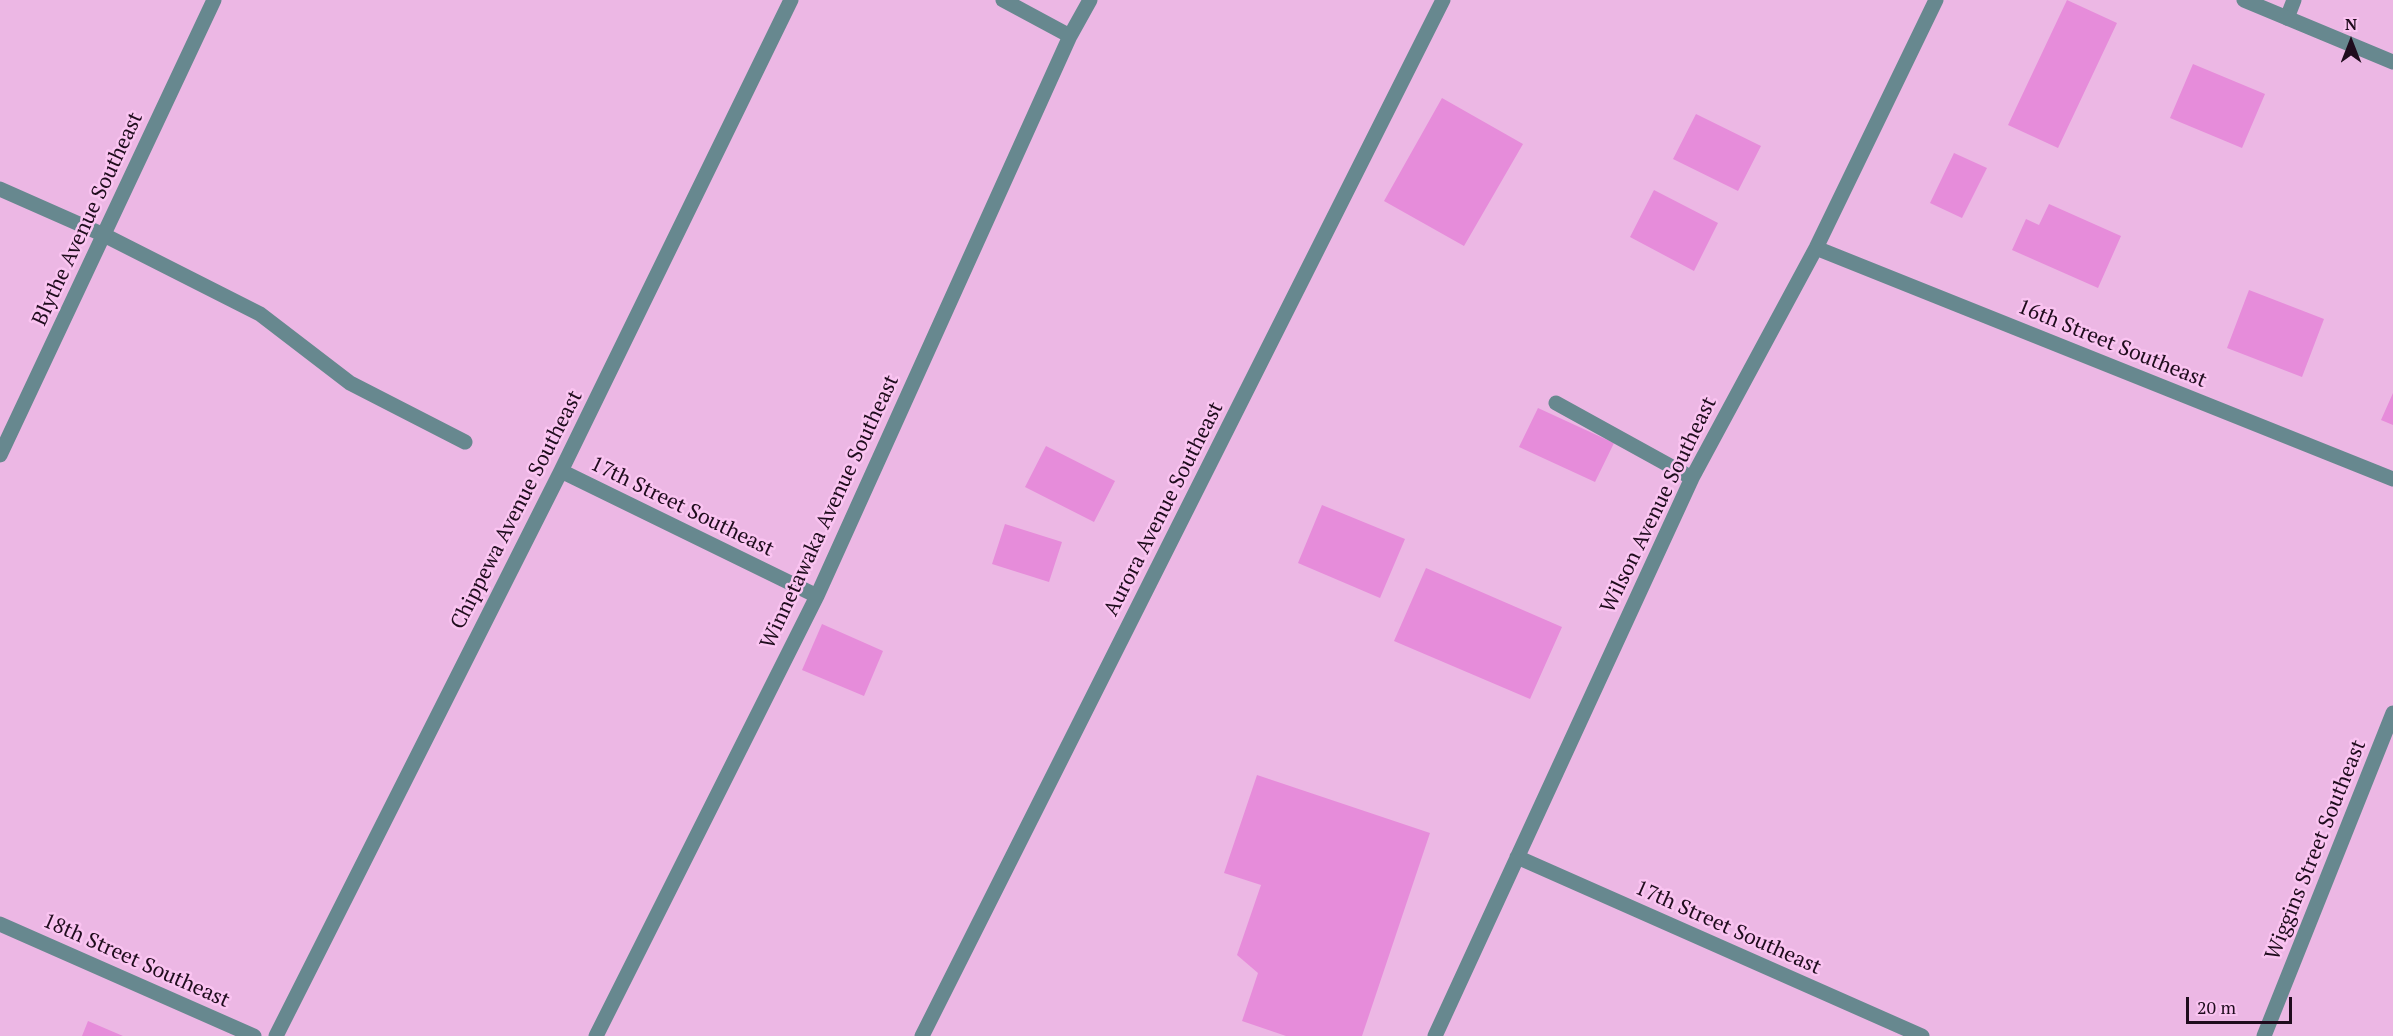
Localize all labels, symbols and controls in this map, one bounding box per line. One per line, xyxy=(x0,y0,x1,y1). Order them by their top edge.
north arrow xyxy=(2321,12,2381,72)
text: N xyxy=(2345,13,2357,35)
street label: Blythe Avenue Southeast xyxy=(27,108,149,330)
street label: 16th Street Southeast xyxy=(2014,295,2210,393)
street label: Winnetawaka Avenue Southeast xyxy=(755,371,905,653)
street label: Chippewa Avenue Southeast xyxy=(446,386,588,634)
street label: Wilson Avenue Southeast xyxy=(1596,393,1722,617)
street label: Aurora Avenue Southeast xyxy=(1099,398,1229,620)
street label: 17th Street Southeast xyxy=(586,452,778,562)
street label: Wiggins Street Southeast xyxy=(2260,736,2372,964)
street label: 17th Street Southeast xyxy=(1631,876,1825,980)
street label: 18th Street Southeast xyxy=(39,908,233,1014)
scale bar xyxy=(2189,985,2296,1023)
text: 20 m xyxy=(2197,995,2236,1019)

